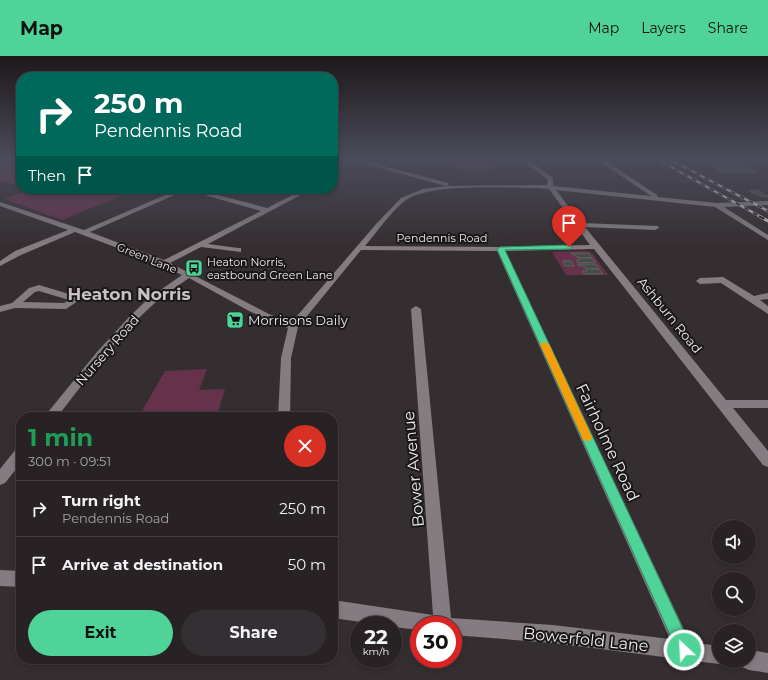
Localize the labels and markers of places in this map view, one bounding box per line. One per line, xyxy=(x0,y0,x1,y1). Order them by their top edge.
pin xyxy=(552,206,586,247)
place label: Heaton Norris, eastbound Green Lane xyxy=(207,255,333,282)
bus stop icon: Heaton Norris, eastbound Green Lane xyxy=(184,258,204,278)
supermarket icon: Morrisons Daily xyxy=(225,310,245,330)
place label: Morrisons Daily xyxy=(248,312,349,328)

